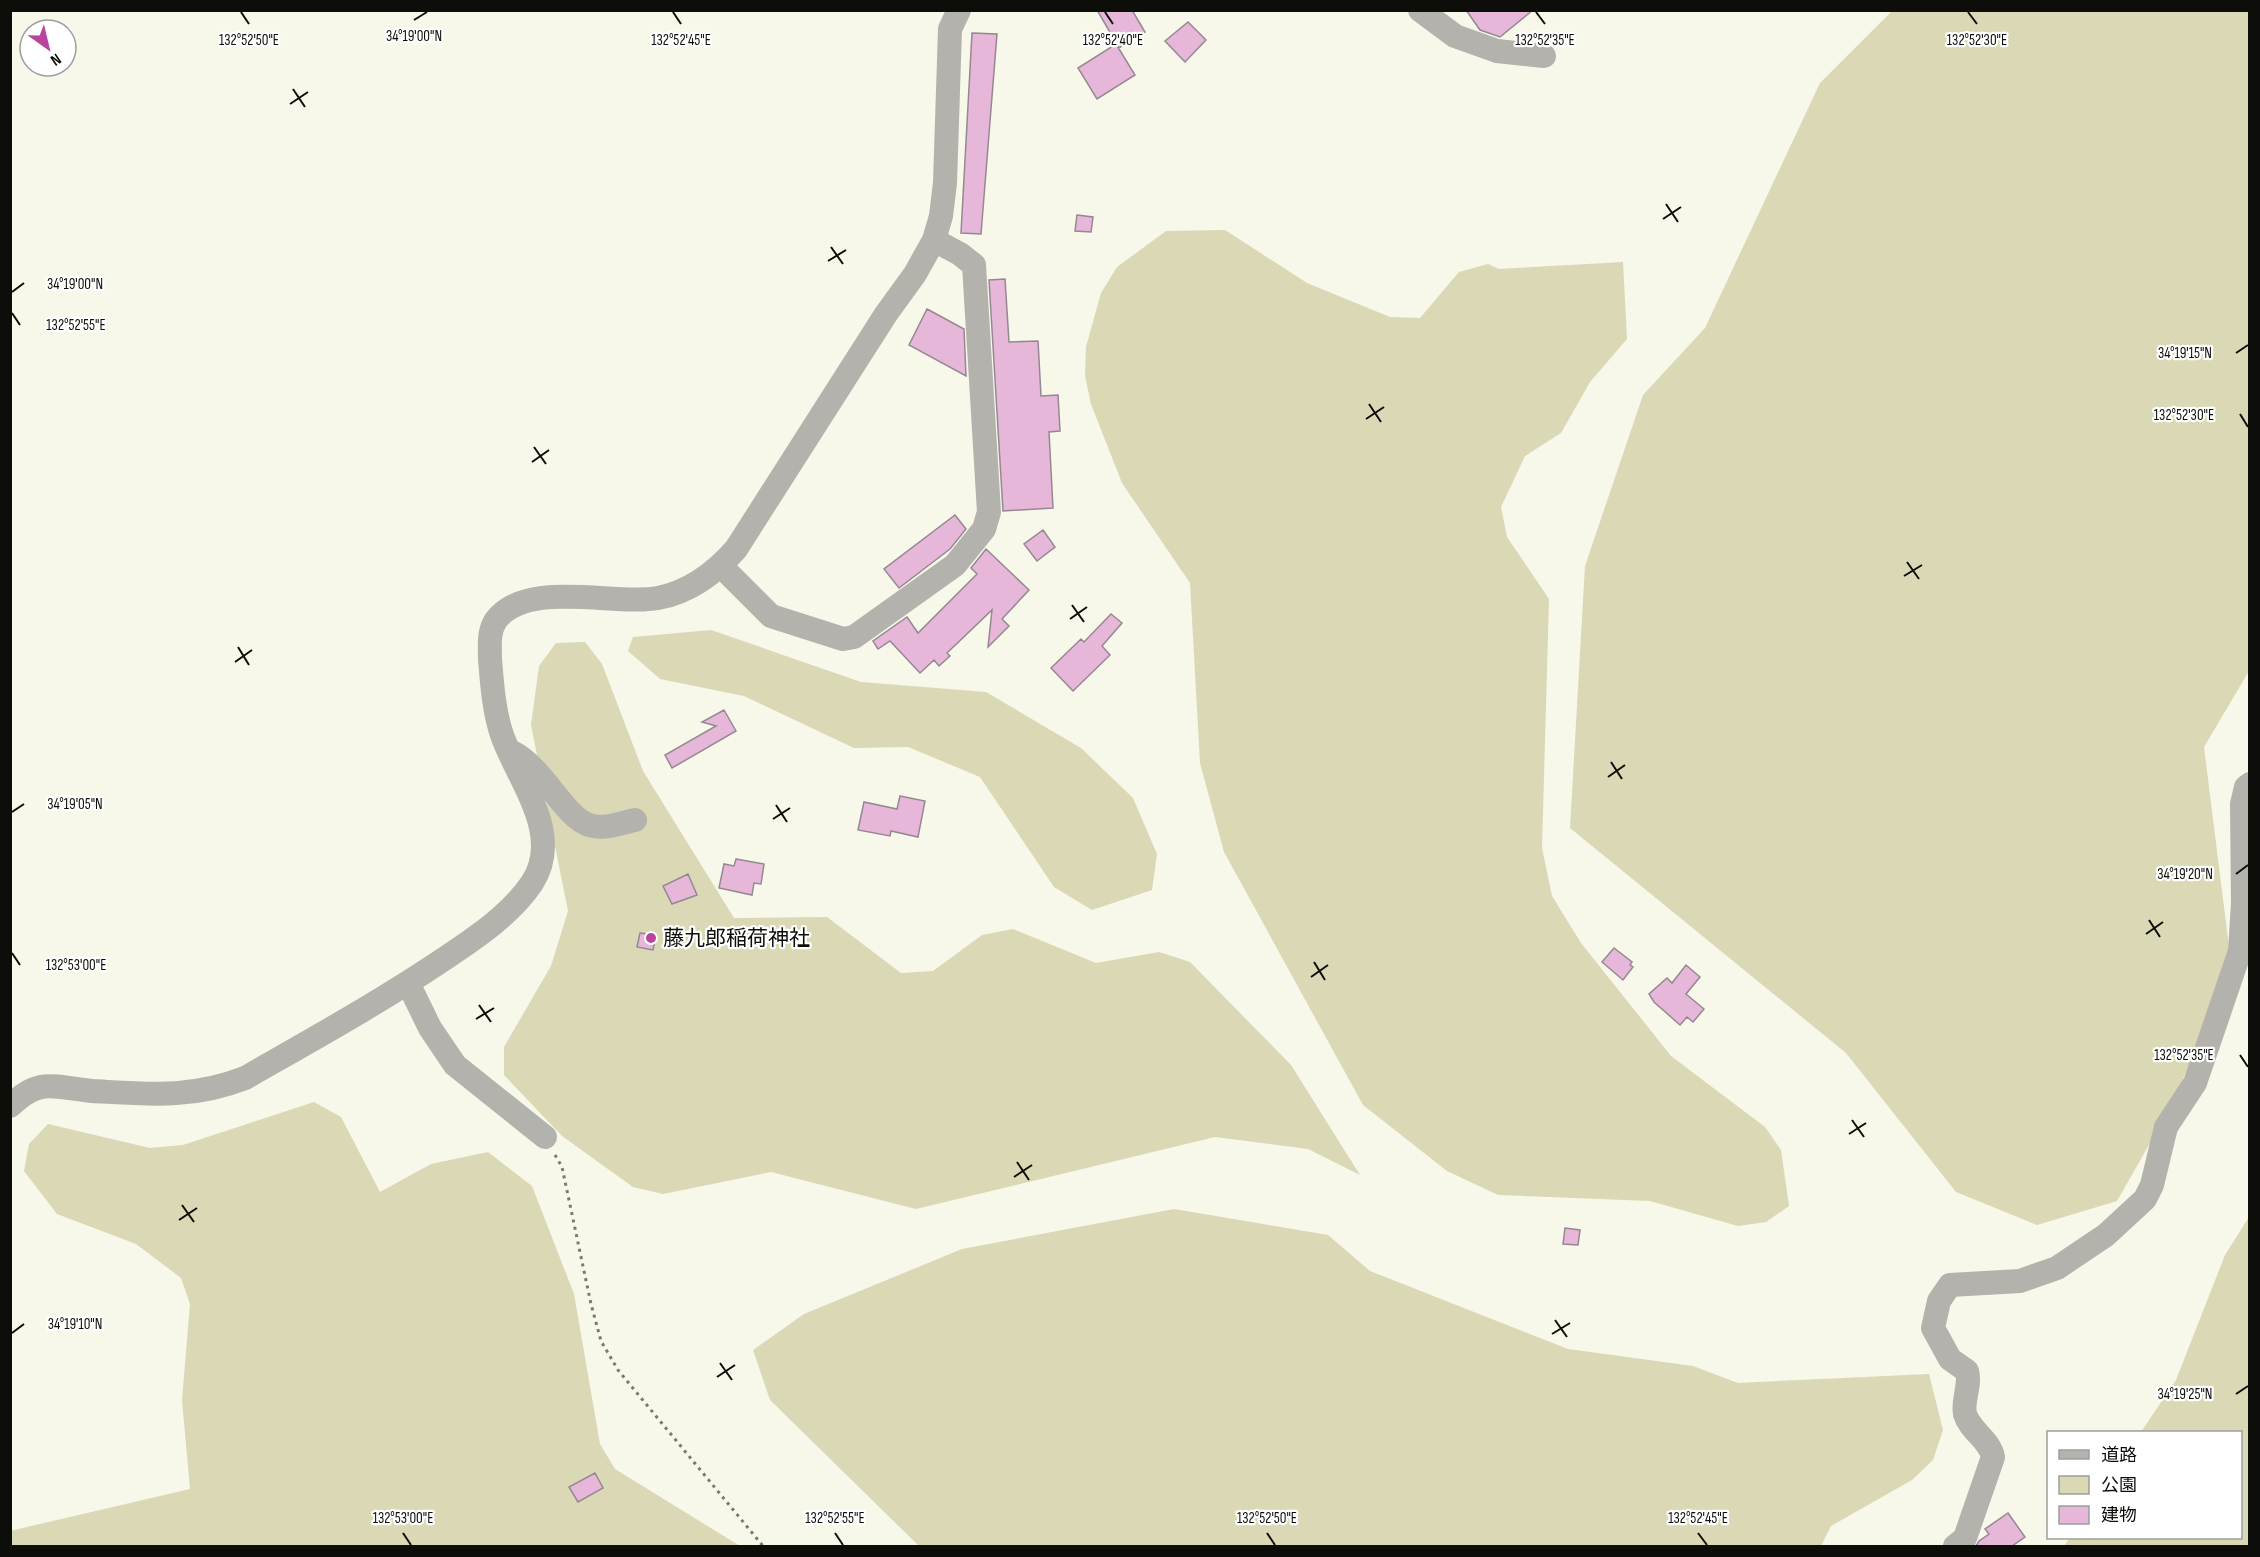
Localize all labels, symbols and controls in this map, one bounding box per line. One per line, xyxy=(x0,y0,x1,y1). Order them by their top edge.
north arrow xyxy=(18,18,78,78)
text: 34°19'00"N xyxy=(386,27,442,46)
text: 132°52'50"E xyxy=(219,31,279,50)
text: 132°52'45"E xyxy=(651,31,711,50)
text: 132°52'40"E xyxy=(1083,31,1143,50)
text: 132°52'35"E xyxy=(1515,31,1575,50)
text: 132°52'30"E xyxy=(1947,31,2007,50)
text: N xyxy=(47,49,64,69)
text: 34°19'00"N xyxy=(47,275,103,294)
text: 132°52'55"E xyxy=(46,316,106,335)
text: 34°19'15"N xyxy=(2158,344,2212,363)
text: 132°52'30"E xyxy=(2154,406,2214,425)
text: 34°19'05"N xyxy=(47,795,103,814)
text: 34°19'20"N xyxy=(2157,865,2213,884)
place label: 藤九郎稲荷神社 xyxy=(663,926,810,951)
marker: 藤九郎稲荷神社 xyxy=(644,931,658,945)
text: 132°53'00"E xyxy=(46,956,106,975)
text: 132°52'35"E xyxy=(2154,1046,2214,1065)
text: 34°19'10"N xyxy=(48,1315,102,1334)
text: 34°19'25"N xyxy=(2158,1385,2212,1404)
legend xyxy=(2047,1431,2242,1539)
text: 道路 xyxy=(2101,1445,2137,1466)
text: 公園 xyxy=(2101,1475,2137,1496)
text: 建物 xyxy=(2101,1505,2137,1526)
text: 132°53'00"E xyxy=(373,1509,433,1528)
text: 132°52'55"E xyxy=(805,1509,865,1528)
text: 132°52'50"E xyxy=(1237,1509,1297,1528)
text: 132°52'45"E xyxy=(1668,1509,1728,1528)

